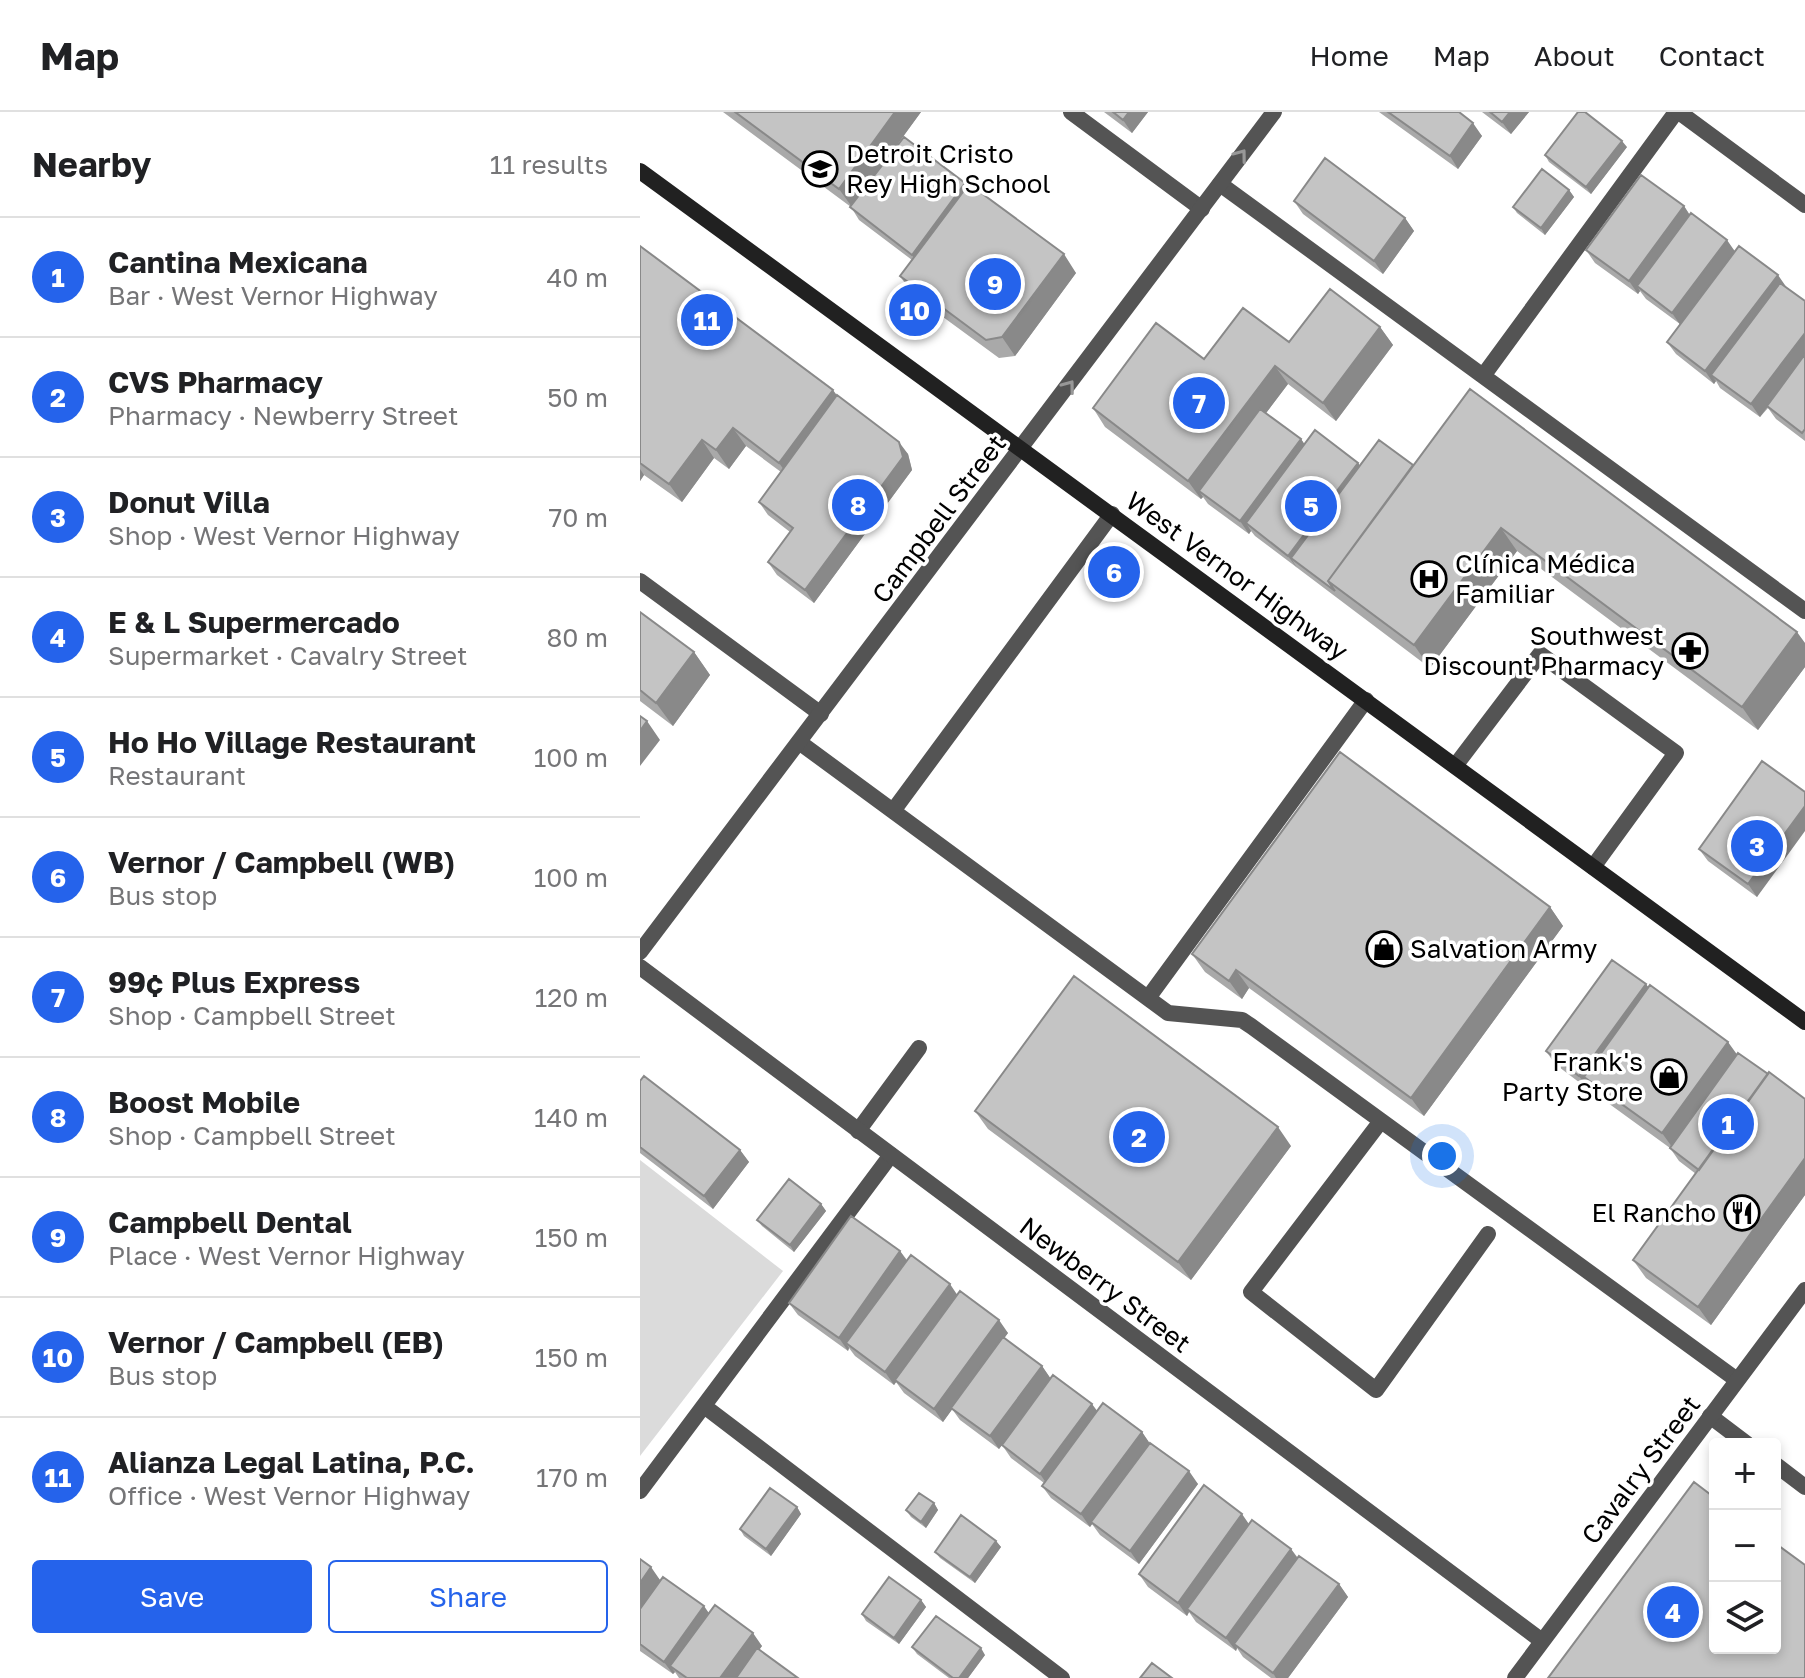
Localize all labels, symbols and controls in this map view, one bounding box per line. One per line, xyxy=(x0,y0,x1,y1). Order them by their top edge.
text: Map xyxy=(40,33,119,78)
text: Home xyxy=(1310,39,1389,72)
text: Map xyxy=(1433,39,1490,72)
text: About xyxy=(1534,39,1615,72)
text: Contact xyxy=(1659,39,1765,72)
place label: Detroit Cristo Rey High School xyxy=(846,138,1051,199)
text: Nearby xyxy=(32,144,152,184)
text: 11 results xyxy=(490,149,608,180)
school or university icon: Detroit Cristo Rey High School xyxy=(801,150,839,188)
one-way arrow xyxy=(1232,150,1246,164)
text: Cantina Mexicana xyxy=(108,244,368,280)
pin: 9 xyxy=(969,254,1021,314)
text: 1 xyxy=(51,262,65,293)
text: 40 m xyxy=(547,262,608,293)
text: Bar · West Vernor Highway xyxy=(108,280,438,311)
pin: 10 xyxy=(889,280,941,340)
pin: 11 xyxy=(681,290,733,350)
text: CVS Pharmacy xyxy=(108,364,323,400)
pin: 7 xyxy=(1173,373,1225,433)
one-way arrow xyxy=(1059,380,1073,395)
text: 2 xyxy=(50,382,66,413)
text: 50 m xyxy=(547,382,608,413)
text: Pharmacy · Newberry Street xyxy=(108,400,458,431)
street label: Campbell Street xyxy=(865,428,1012,609)
pin: 8 xyxy=(832,475,884,535)
pin: 5 xyxy=(1285,476,1337,536)
text: Donut Villa xyxy=(108,484,270,520)
street label: West Vernor Highway xyxy=(1120,485,1355,667)
text: 3 xyxy=(50,502,66,533)
text: 70 m xyxy=(549,502,608,533)
text: Shop · West Vernor Highway xyxy=(108,520,460,551)
pin: 6 xyxy=(1088,542,1140,602)
place label: Clínica Médica Familiar xyxy=(1455,548,1636,609)
hospital icon: Clínica Médica Familiar xyxy=(1410,560,1448,598)
text: E & L Supermercado xyxy=(108,604,400,640)
place label: Southwest Discount Pharmacy xyxy=(1423,620,1664,681)
text: 4 xyxy=(50,622,66,653)
text: 80 m xyxy=(547,622,608,653)
pharmacy icon: Southwest Discount Pharmacy xyxy=(1671,632,1709,670)
text: Supermarket · Cavalry Street xyxy=(108,640,467,671)
text: Ho Ho Village Restaurant xyxy=(108,724,476,760)
text: 5 xyxy=(50,742,66,773)
text: 100 m xyxy=(534,742,608,773)
text: Restaurant xyxy=(108,760,246,791)
pin: 3 xyxy=(1731,816,1783,876)
text: Vernor / Campbell (WB) xyxy=(108,844,455,880)
text: 6 xyxy=(50,862,66,893)
text: 100 m xyxy=(534,862,608,893)
text: Bus stop xyxy=(108,880,217,911)
shop icon: Salvation Army xyxy=(1365,930,1403,968)
place label: Salvation Army xyxy=(1410,933,1598,964)
text: 99¢ Plus Express xyxy=(108,964,360,1000)
text: 7 xyxy=(51,982,65,1013)
text: 120 m xyxy=(535,982,608,1013)
text: Shop · Campbell Street xyxy=(108,1000,396,1031)
place label: Frank's Party Store xyxy=(1502,1046,1643,1107)
shop icon: Frank's Party Store xyxy=(1650,1058,1688,1096)
text: Boost Mobile xyxy=(108,1084,300,1120)
pin: 1 xyxy=(1702,1094,1754,1154)
text: 8 xyxy=(50,1102,66,1133)
text: 140 m xyxy=(534,1102,608,1133)
pin: 2 xyxy=(1113,1107,1165,1167)
text: Shop · Campbell Street xyxy=(108,1120,396,1151)
your location xyxy=(1422,1136,1462,1176)
restaurant icon: El Rancho xyxy=(1723,1194,1761,1232)
place label: El Rancho xyxy=(1591,1197,1716,1228)
text: Campbell Dental xyxy=(108,1204,352,1240)
street label: Newberry Street xyxy=(1014,1210,1197,1359)
text: 9 xyxy=(50,1222,66,1253)
text: 150 m xyxy=(535,1222,608,1253)
text: Place · West Vernor Highway xyxy=(108,1240,465,1271)
text: Vernor / Campbell (EB) xyxy=(108,1324,444,1360)
text: 10 xyxy=(43,1342,73,1373)
text: 150 m xyxy=(535,1342,608,1373)
text: Bus stop xyxy=(108,1360,217,1391)
street label: Cavalry Street xyxy=(1575,1389,1706,1550)
map controls xyxy=(1709,1438,1781,1654)
button: + xyxy=(1709,1438,1781,1510)
text: Alianza Legal Latina, P.C. xyxy=(108,1444,475,1480)
text: 11 xyxy=(45,1462,71,1493)
text: 170 m xyxy=(536,1462,608,1493)
text: Office · West Vernor Highway xyxy=(108,1480,470,1511)
button: − xyxy=(1709,1510,1781,1582)
button: Save xyxy=(32,1560,312,1633)
button: Share xyxy=(328,1560,608,1633)
pin: 4 xyxy=(1647,1582,1699,1642)
button: layers xyxy=(1709,1582,1781,1654)

